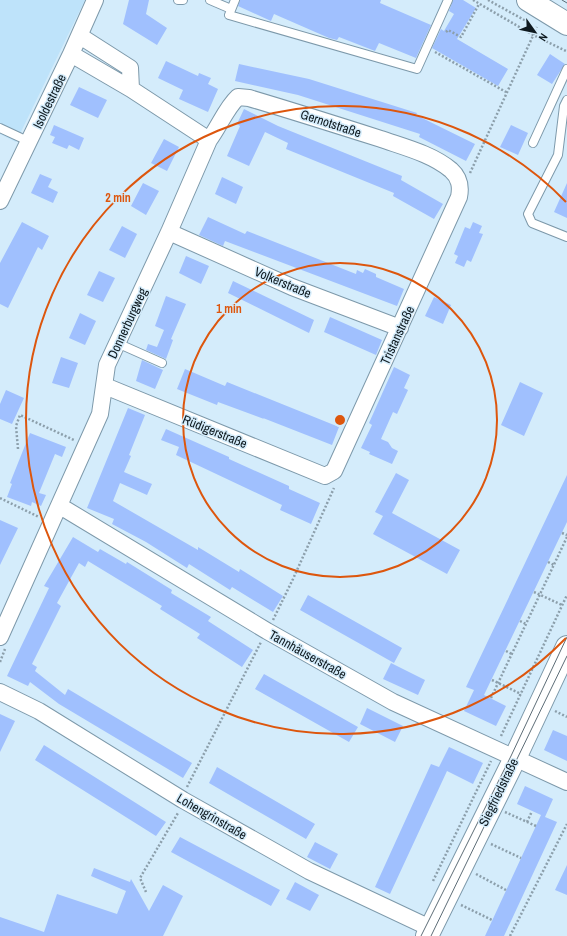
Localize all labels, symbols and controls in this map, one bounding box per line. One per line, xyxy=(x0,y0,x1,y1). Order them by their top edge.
north arrow xyxy=(515,12,555,52)
text: N xyxy=(536,31,551,44)
street label: Isoldestraße xyxy=(29,71,70,131)
street label: Gernotstraße xyxy=(298,106,363,141)
text: 2 min xyxy=(105,190,131,206)
street label: Volkerstraße xyxy=(252,263,314,302)
street label: Donnerburgweg xyxy=(104,285,151,361)
text: 1 min xyxy=(216,301,242,317)
street label: Tristanstraße xyxy=(376,303,418,367)
street label: Rüdigerstraße xyxy=(180,411,250,452)
centre of rings xyxy=(333,413,347,427)
street label: Tannhäuserstraße xyxy=(266,626,350,683)
street label: Siegfriedstraße xyxy=(475,755,522,829)
street label: Lohengrinstraße xyxy=(174,790,250,843)

